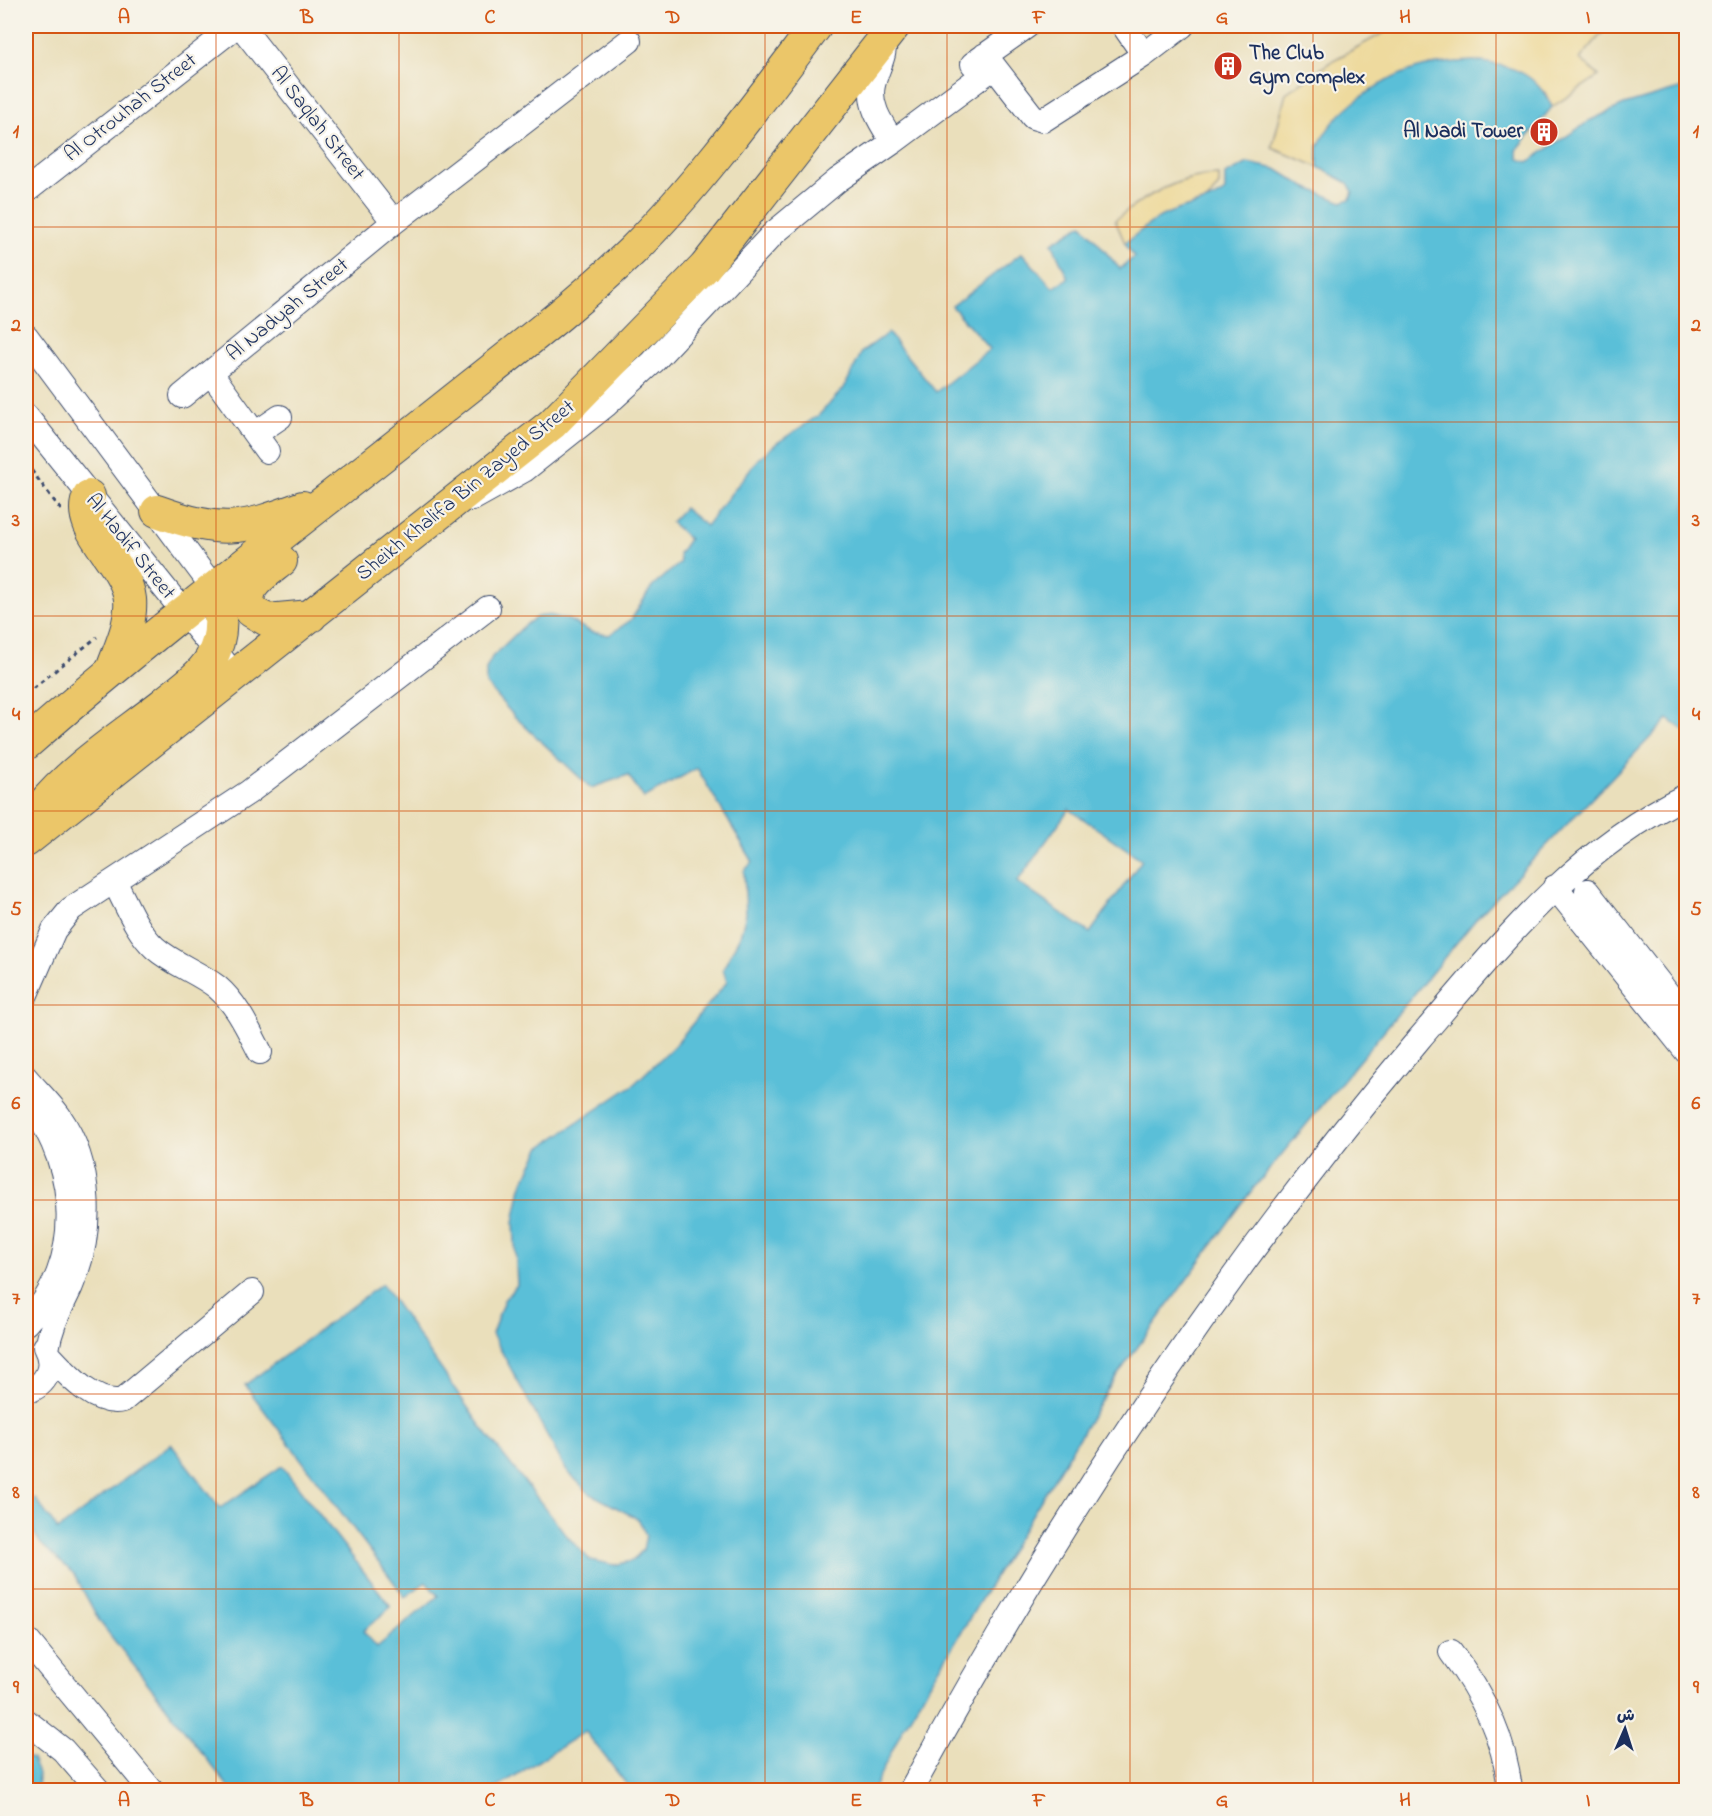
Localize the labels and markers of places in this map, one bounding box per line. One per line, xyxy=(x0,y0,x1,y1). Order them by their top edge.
place label: The Club Gym complex xyxy=(1249,39,1365,95)
building icon: The Club Gym complex xyxy=(1212,50,1244,82)
building icon: Al Nadi Tower xyxy=(1528,116,1560,148)
place label: Al Nadi Tower xyxy=(1403,117,1523,147)

